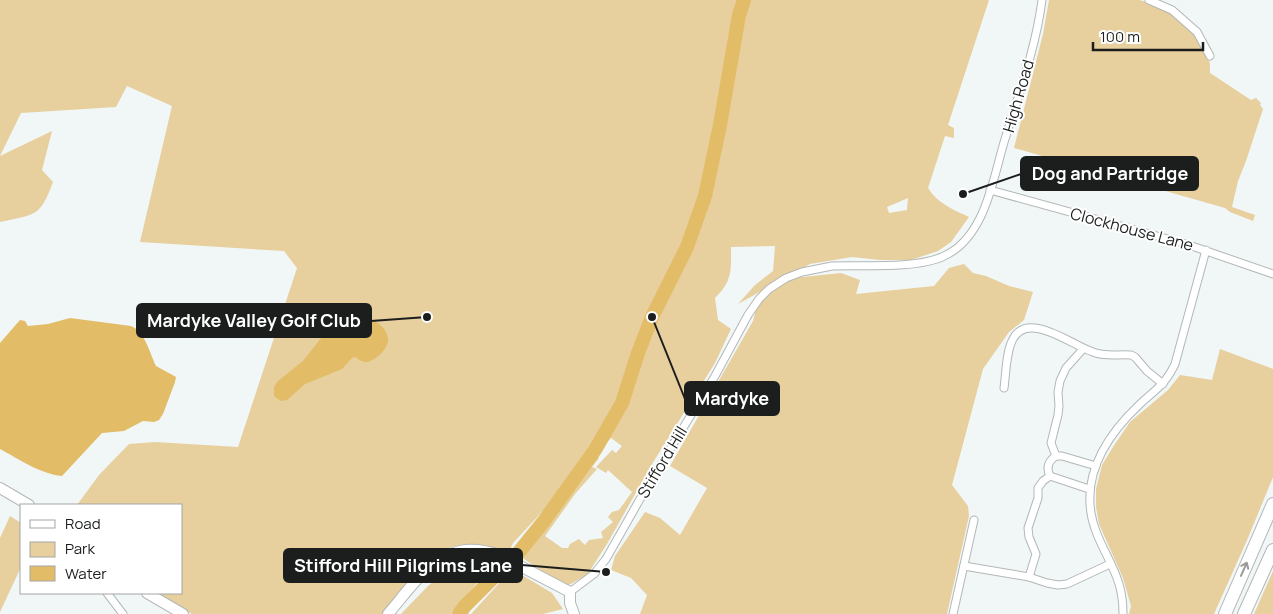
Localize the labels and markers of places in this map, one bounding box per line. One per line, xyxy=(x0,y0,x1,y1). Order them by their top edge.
callout: Dog and Partridge xyxy=(1021,157,1198,190)
callout: Mardyke Valley Golf Club xyxy=(137,304,371,337)
callout: Mardyke xyxy=(685,382,779,415)
callout: Stifford Hill Pilgrims Lane xyxy=(284,549,522,582)

